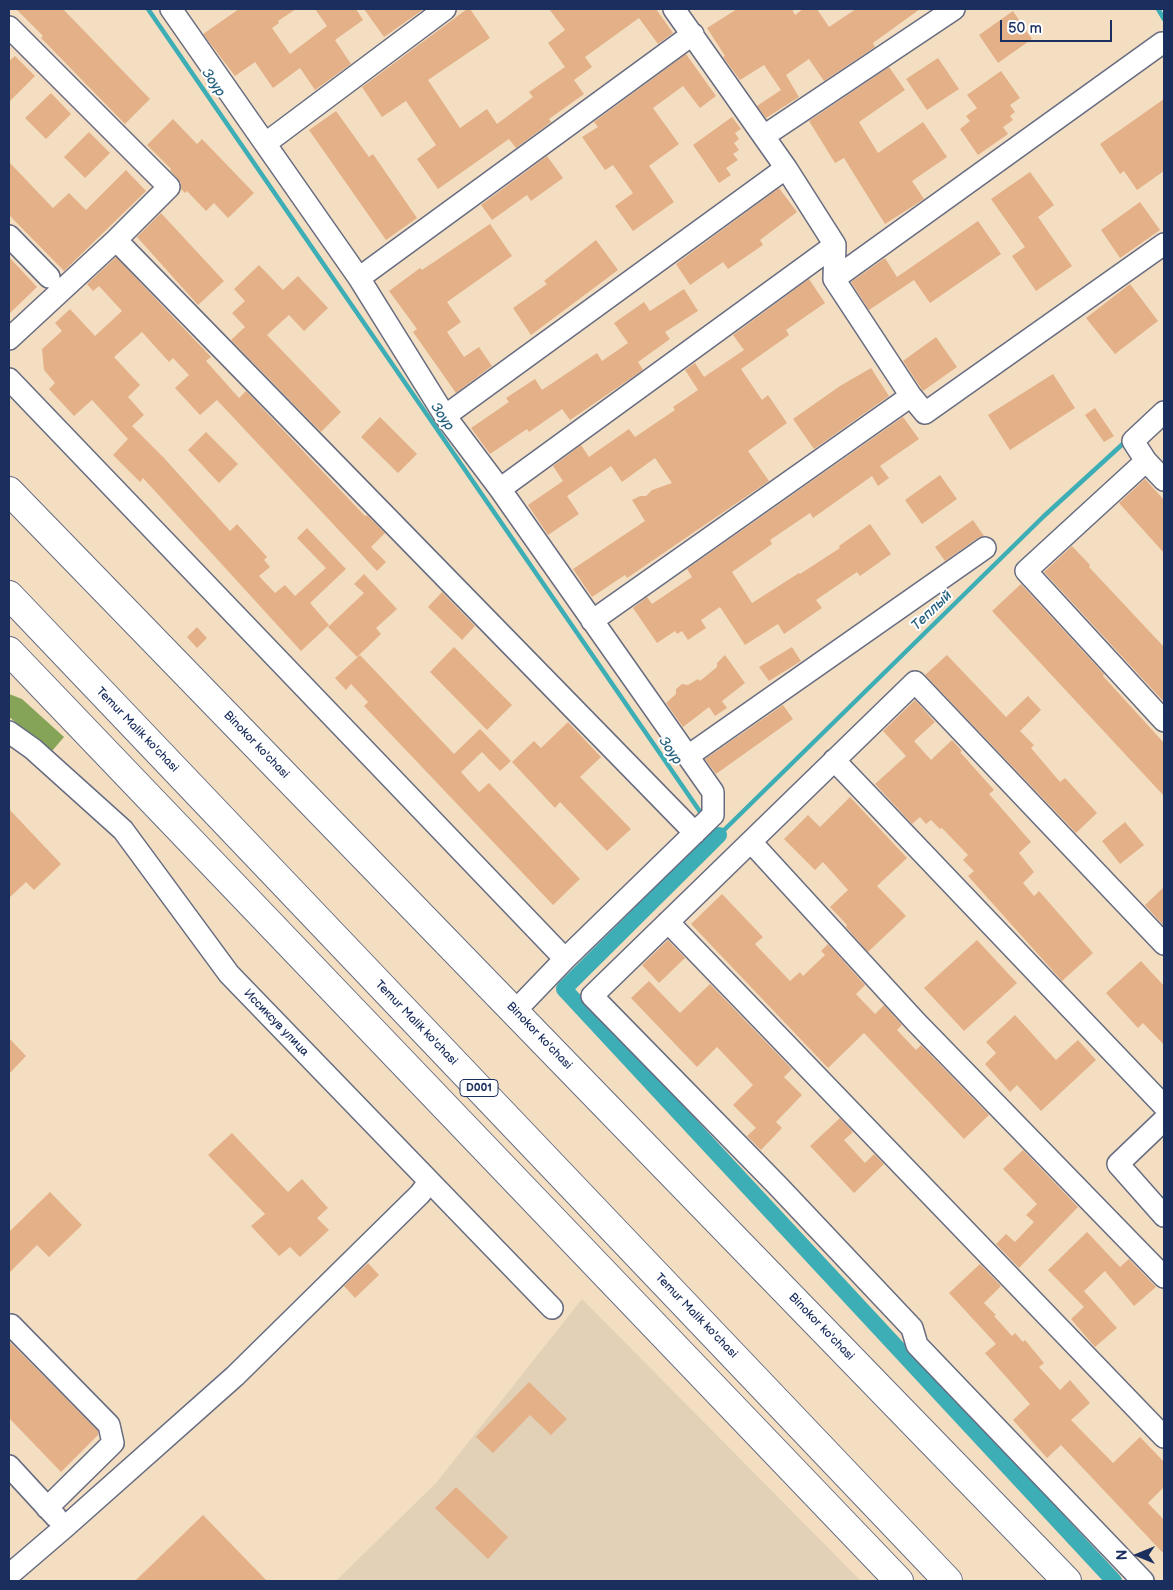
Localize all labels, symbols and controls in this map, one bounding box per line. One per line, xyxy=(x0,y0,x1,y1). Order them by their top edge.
scale bar xyxy=(1003,10,1116,42)
text: 50 m xyxy=(1008,19,1042,38)
water label: Зоур xyxy=(198,66,228,100)
water label: Зоур xyxy=(427,400,457,434)
water label: Теплый xyxy=(908,588,956,634)
street label: Temur Malik ko'chasi xyxy=(93,685,181,775)
street label: Binokor ko'chasi xyxy=(220,708,292,782)
water label: Зоур xyxy=(655,734,685,768)
street label: Temur Malik ko'chasi xyxy=(372,978,460,1068)
street label: Иссиксув улица xyxy=(240,986,312,1060)
street label: Binokor ko'chasi xyxy=(503,999,575,1073)
road number: D001 xyxy=(460,1080,498,1096)
street label: Temur Malik ko'chasi xyxy=(652,1271,740,1361)
street label: Binokor ko'chasi xyxy=(785,1290,857,1364)
north arrow xyxy=(1113,1530,1163,1580)
text: N xyxy=(1114,1550,1131,1560)

